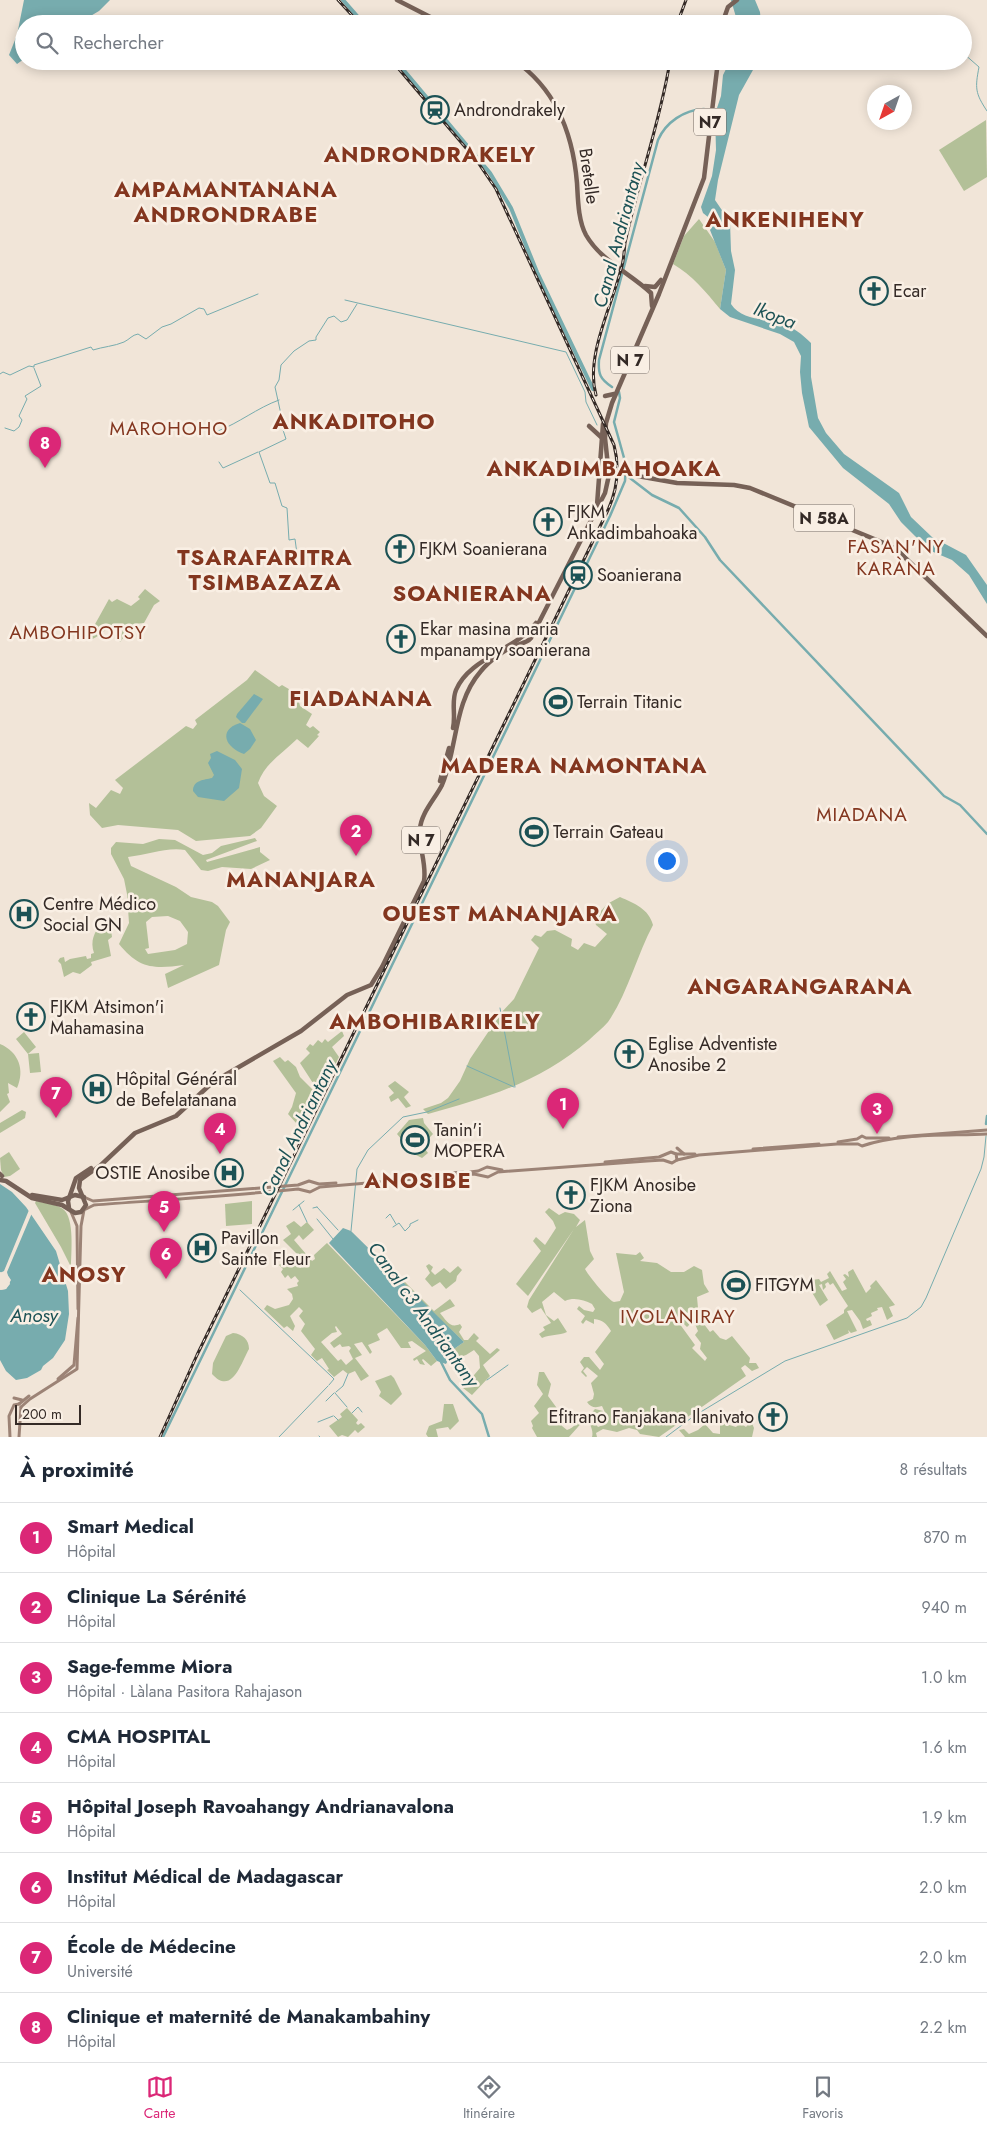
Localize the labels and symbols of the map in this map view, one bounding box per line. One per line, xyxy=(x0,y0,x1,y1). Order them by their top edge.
north arrow xyxy=(867,85,912,130)
station icon: Androndrakely xyxy=(420,95,450,125)
place label: Androndrakely xyxy=(454,97,565,123)
road number: N7 xyxy=(694,108,726,136)
district label: ANDRONDRAKELY xyxy=(323,138,536,170)
street label: Bretelle xyxy=(572,146,606,206)
water label: Canal Andriantany xyxy=(586,158,651,311)
district label: AMPAMANTANANA ANDRONDRABE xyxy=(113,173,338,230)
district label: ANKENIHENY xyxy=(704,203,865,235)
church icon: Ecar xyxy=(859,276,889,306)
place label: Ecar xyxy=(893,278,927,304)
water label: Ikopa xyxy=(750,295,800,336)
road number: N 7 xyxy=(611,346,649,374)
district label: ANKADITOHO xyxy=(271,405,436,437)
district label: MAROHOHO xyxy=(110,415,228,442)
pin: 8 xyxy=(29,427,61,468)
district label: ANKADIMBAHOAKA xyxy=(486,452,721,484)
place label: FJKM Ankadimbahoaka xyxy=(567,499,697,546)
road number: N 58A xyxy=(794,504,854,532)
church icon: FJKM Ankadimbahoaka xyxy=(533,507,563,537)
district label: FASAN'NY KARÀNA xyxy=(847,533,945,582)
church icon: FJKM Soanierana xyxy=(385,534,415,564)
place label: FJKM Soanierana xyxy=(419,536,547,562)
district label: TSARAFARITRA TSIMBAZAZA xyxy=(177,541,353,598)
station icon: Soanierana xyxy=(563,560,593,590)
place label: Soanierana xyxy=(597,562,682,588)
district label: SOANIERANA xyxy=(392,577,552,609)
place label: Ekar masina maria mpanampy soanierana xyxy=(420,616,591,663)
district label: AMBOHIPOTSY xyxy=(9,619,147,646)
church icon: Ekar masina maria mpanampy soanierana xyxy=(386,624,416,654)
district label: FIADANANA xyxy=(289,682,433,714)
sports icon: Terrain Titanic xyxy=(543,687,573,717)
place label: Terrain Titanic xyxy=(577,689,682,715)
district label: MADERA NAMONTANA xyxy=(441,749,707,781)
district label: MIADANA xyxy=(816,801,908,828)
pin: 2 xyxy=(340,815,372,856)
sports icon: Terrain Gateau xyxy=(519,817,549,847)
place label: Terrain Gateau xyxy=(553,819,664,845)
road number: N 7 xyxy=(402,826,440,854)
your location xyxy=(654,848,680,874)
district label: MANANJARA xyxy=(226,863,376,895)
place label: Centre Médico Social GN xyxy=(43,891,156,938)
district label: OUEST MANANJARA xyxy=(382,897,618,929)
hospital icon: Centre Médico Social GN xyxy=(9,899,39,929)
district label: ANGARANGARANA xyxy=(686,970,913,1002)
place label: FJKM Atsimon'i Mahamasina xyxy=(50,994,164,1041)
church icon: FJKM Atsimon'i Mahamasina xyxy=(16,1002,46,1032)
district label: AMBOHIBARIKELY xyxy=(328,1005,541,1037)
place label: Eglise Adventiste Anosibe 2 xyxy=(648,1031,777,1078)
church icon: Eglise Adventiste Anosibe 2 xyxy=(614,1039,644,1069)
water label: Canal Andriantany xyxy=(254,1053,344,1201)
place label: Hôpital Général de Befelatanana xyxy=(116,1066,237,1113)
hospital icon: Hôpital Général de Befelatanana xyxy=(82,1074,112,1104)
pin: 7 xyxy=(40,1077,72,1118)
pin: 1 xyxy=(547,1088,579,1129)
pin: 3 xyxy=(861,1093,893,1134)
pin: 4 xyxy=(204,1113,236,1154)
place label: Tanin'i MOPERA xyxy=(434,1117,505,1164)
sports icon: Tanin'i MOPERA xyxy=(400,1125,430,1155)
hospital icon: OSTIE Anosibe xyxy=(214,1158,244,1188)
place label: OSTIE Anosibe xyxy=(95,1160,210,1186)
district label: ANOSIBE xyxy=(363,1164,472,1196)
place label: FJKM Anosibe Ziona xyxy=(590,1172,696,1219)
church icon: FJKM Anosibe Ziona xyxy=(556,1180,586,1210)
pin: 5 xyxy=(148,1191,180,1232)
place label: Pavillon Sainte Fleur xyxy=(221,1225,312,1272)
hospital icon: Pavillon Sainte Fleur xyxy=(187,1233,217,1263)
water label: Canal c3 Andriantany xyxy=(361,1236,487,1394)
pin: 6 xyxy=(150,1238,182,1279)
district label: ANOSY xyxy=(41,1258,126,1290)
sports icon: FITGYM xyxy=(721,1270,751,1300)
place label: FITGYM xyxy=(755,1272,814,1298)
water label: Anosy xyxy=(9,1302,60,1329)
district label: IVOLANIRAY xyxy=(620,1303,736,1330)
scale bar xyxy=(15,1402,81,1425)
church icon: Efitrano Fanjakana Ilanivato xyxy=(758,1402,788,1432)
place label: Efitrano Fanjakana Ilanivato xyxy=(549,1404,754,1430)

